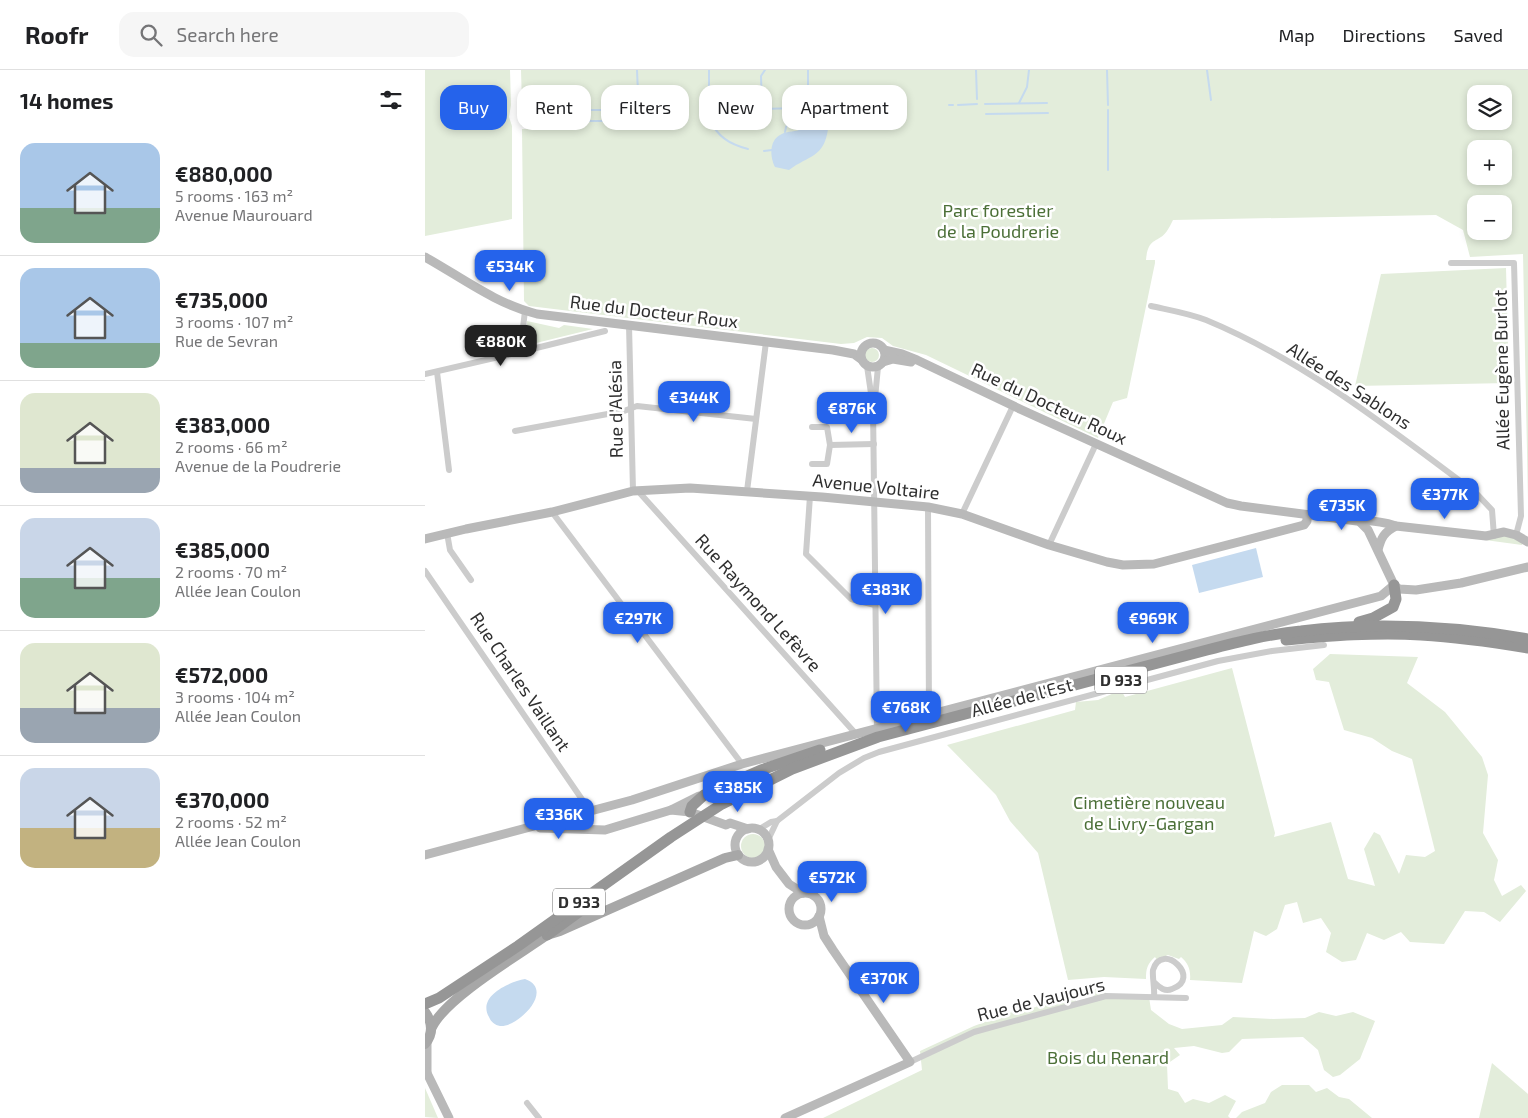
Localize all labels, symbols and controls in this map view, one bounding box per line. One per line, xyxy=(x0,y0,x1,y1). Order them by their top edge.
search box xyxy=(119,12,469,57)
text: Roofr xyxy=(25,20,89,49)
icon: search xyxy=(137,21,165,49)
text: Search here xyxy=(177,23,279,46)
text: Map xyxy=(1278,24,1315,46)
text: Directions xyxy=(1343,24,1426,46)
text: Saved xyxy=(1454,24,1503,46)
chip: Buy xyxy=(440,85,507,130)
chip: Rent xyxy=(517,85,591,130)
chip: Filters xyxy=(601,85,689,130)
chip: New xyxy=(699,85,772,130)
chip: Apartment xyxy=(782,85,907,130)
map controls xyxy=(1467,85,1512,240)
button: layers xyxy=(1467,85,1512,130)
icon: filters xyxy=(377,86,405,114)
text: 14 homes xyxy=(20,88,114,113)
button: + xyxy=(1467,140,1512,185)
text: €880,000 xyxy=(175,161,273,186)
icon: home xyxy=(60,163,120,223)
text: 5 rooms · 163 m² xyxy=(175,186,293,205)
button: − xyxy=(1467,195,1512,240)
park label: Parc forestier de la Poudrerie xyxy=(937,199,1059,242)
text: Avenue Maurouard xyxy=(175,205,313,224)
pin: €534K xyxy=(475,250,545,292)
text: €534K xyxy=(486,256,534,275)
text: €735,000 xyxy=(175,287,268,312)
icon: home xyxy=(60,288,120,348)
street label: Rue du Docteur Roux xyxy=(569,290,740,332)
street label: Allée Eugène Burlot xyxy=(1489,290,1513,450)
text: 3 rooms · 107 m² xyxy=(175,312,293,331)
pin: €880K xyxy=(466,324,536,367)
text: Rue de Sevran xyxy=(175,331,278,350)
text: €880K xyxy=(476,331,526,350)
street label: Allée des Sablons xyxy=(1283,337,1416,434)
street label: Rue du Docteur Roux xyxy=(968,357,1131,449)
street label: Rue d'Alésia xyxy=(603,360,627,458)
pin: €344K xyxy=(659,380,729,423)
text: €344K xyxy=(669,387,719,406)
pin: €876K xyxy=(817,392,887,434)
text: €876K xyxy=(828,398,876,417)
text: €383,000 xyxy=(175,412,270,437)
icon: home xyxy=(60,413,120,473)
text: 2 rooms · 66 m² xyxy=(175,437,288,456)
text: Avenue de la Poudrerie xyxy=(175,456,341,475)
street label: Avenue Voltaire xyxy=(812,468,941,504)
pin: €377K xyxy=(1410,478,1480,520)
text: €377K xyxy=(1422,484,1468,503)
pin: €735K xyxy=(1307,488,1377,531)
text: €735K xyxy=(1319,495,1365,514)
street label: Rue Raymond Lefèvre xyxy=(691,529,826,676)
text: €385,000 xyxy=(175,537,270,562)
icon: home xyxy=(60,538,120,598)
text: 2 rooms · 70 m² xyxy=(175,562,287,581)
pin: €383K xyxy=(851,572,921,615)
text: €383K xyxy=(862,579,910,598)
text: Allée Jean Coulon xyxy=(175,581,301,600)
pin: €297K xyxy=(603,602,673,644)
pin: €969K xyxy=(1118,602,1188,644)
street label: Rue Charles Vaillant xyxy=(466,608,576,755)
text: €297K xyxy=(614,608,662,627)
text: €969K xyxy=(1129,608,1177,627)
text: €572,000 xyxy=(175,662,268,687)
icon: home xyxy=(60,663,120,723)
road number: D 933 xyxy=(1095,666,1147,694)
street label: Allée de l'Est xyxy=(969,673,1075,721)
text: 3 rooms · 104 m² xyxy=(175,687,295,706)
pin: €768K xyxy=(871,690,941,733)
text: €768K xyxy=(882,697,930,716)
text: Allée Jean Coulon xyxy=(175,706,301,725)
pin: €385K xyxy=(703,770,773,813)
text: €385K xyxy=(714,777,762,796)
text: €370,000 xyxy=(175,787,270,812)
icon: home xyxy=(60,788,120,848)
park label: Cimetière nouveau de Livry-Gargan xyxy=(1073,791,1225,834)
pin: €336K xyxy=(524,798,594,840)
text: €336K xyxy=(535,804,583,823)
text: 2 rooms · 52 m² xyxy=(175,812,287,831)
text: Allée Jean Coulon xyxy=(175,831,301,850)
pin: €572K xyxy=(797,860,867,903)
text: €572K xyxy=(809,867,856,886)
road number: D 933 xyxy=(553,889,605,916)
pin: €370K xyxy=(849,962,919,1004)
text: €370K xyxy=(860,968,908,987)
street label: Rue de Vaujours xyxy=(975,973,1107,1025)
park label: Bois du Renard xyxy=(1047,1046,1169,1068)

